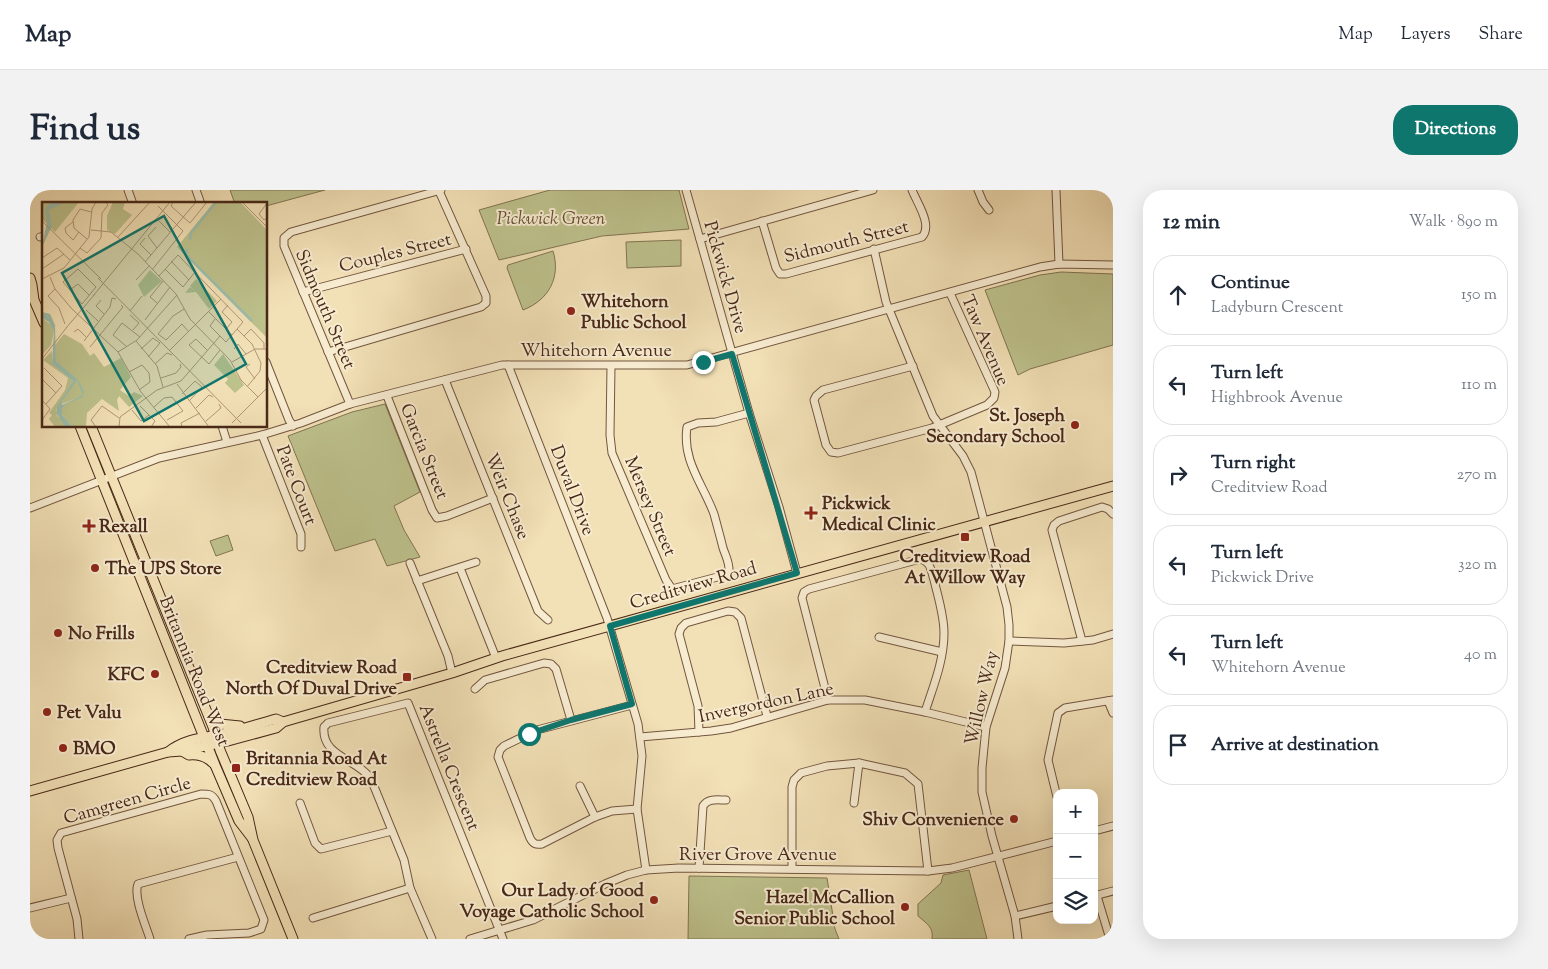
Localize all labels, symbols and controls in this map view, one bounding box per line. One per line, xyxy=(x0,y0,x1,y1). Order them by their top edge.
text: Map xyxy=(25,18,71,52)
text: Map xyxy=(1338,22,1373,48)
text: Layers xyxy=(1401,22,1451,48)
text: Share xyxy=(1479,22,1523,48)
text: Find us xyxy=(30,105,140,156)
button: Directions xyxy=(1393,105,1518,155)
inset map xyxy=(42,202,268,428)
park label: Pickwick Green xyxy=(497,207,606,233)
text: 12 min xyxy=(1163,208,1220,238)
text: Walk · 890 m xyxy=(1409,211,1498,234)
street label: Sidmouth Street xyxy=(781,215,912,271)
street label: Pickwick Drive xyxy=(696,218,753,337)
street label: Couples Street xyxy=(337,227,454,280)
street label: Sidmouth Street xyxy=(287,246,361,374)
text: Continue xyxy=(1211,270,1290,297)
icon: ahead xyxy=(1164,281,1192,309)
text: 150 m xyxy=(1461,284,1497,307)
place label: Whitehorn Public School xyxy=(581,290,688,337)
street label: Taw Avenue xyxy=(953,291,1015,390)
text: Ladyburn Crescent xyxy=(1211,297,1343,320)
marker: Whitehorn Public School xyxy=(565,305,577,317)
street label: Whitehorn Avenue xyxy=(520,339,672,365)
route end xyxy=(692,351,715,374)
text: Turn left xyxy=(1211,360,1283,387)
icon: left xyxy=(1164,371,1192,399)
text: 110 m xyxy=(1461,374,1497,397)
text: Highbrook Avenue xyxy=(1211,387,1343,410)
street label: Garcia Street xyxy=(392,400,454,504)
place label: St. Joseph Secondary School xyxy=(926,404,1066,451)
marker: St. Joseph Secondary School xyxy=(1069,419,1081,431)
street label: Pate Court xyxy=(268,442,322,529)
street label: Duval Drive xyxy=(542,442,600,539)
street label: Weir Chase xyxy=(477,450,535,544)
text: Turn right xyxy=(1211,450,1295,477)
street label: Mersey Street xyxy=(617,453,682,561)
icon: right xyxy=(1164,461,1192,489)
text: 270 m xyxy=(1457,464,1497,487)
text: Creditview Road xyxy=(1211,477,1328,500)
place label: Pickwick Medical Clinic xyxy=(822,492,936,539)
marker: Pickwick Medical Clinic xyxy=(804,506,818,520)
place label: Rexall xyxy=(99,515,149,541)
marker: Rexall xyxy=(83,520,95,532)
marker: Creditview Road At Willow Way xyxy=(959,531,971,543)
text: Turn left xyxy=(1211,540,1283,567)
place label: Creditview Road At Willow Way xyxy=(899,545,1031,592)
icon: left xyxy=(1164,551,1192,579)
text: 320 m xyxy=(1458,554,1497,577)
street label: Creditview Road xyxy=(627,556,760,617)
place label: The UPS Store xyxy=(105,557,222,583)
marker: The UPS Store xyxy=(89,562,101,574)
text: Pickwick Drive xyxy=(1211,567,1314,590)
street label: Britannia Road West xyxy=(151,593,235,751)
place label: No Frills xyxy=(68,622,134,648)
marker: No Frills xyxy=(52,627,64,639)
text: Turn left xyxy=(1211,630,1283,657)
icon: left xyxy=(1164,641,1192,669)
text: 40 m xyxy=(1464,644,1497,667)
street label: Willow Way xyxy=(959,648,1006,748)
place label: Creditview Road North Of Duval Drive xyxy=(226,656,398,703)
text: Whitehorn Avenue xyxy=(1211,657,1346,680)
place label: KFC xyxy=(107,663,145,689)
marker: KFC xyxy=(149,668,161,680)
marker: Creditview Road North Of Duval Drive xyxy=(401,671,413,683)
street label: Invergordon Lane xyxy=(696,677,836,731)
street label: Astrella Crescent xyxy=(411,700,485,835)
place label: Pet Valu xyxy=(57,701,122,727)
marker: Pet Valu xyxy=(41,706,53,718)
route start xyxy=(518,723,541,746)
icon: arrive xyxy=(1164,731,1192,759)
text: Arrive at destination xyxy=(1211,732,1379,759)
place label: BMO xyxy=(73,737,116,763)
marker: BMO xyxy=(57,742,69,754)
place label: Britannia Road At Creditview Road xyxy=(246,747,388,794)
marker: Britannia Road At Creditview Road xyxy=(230,762,242,774)
street label: Camgreen Circle xyxy=(61,771,194,833)
map controls xyxy=(1053,789,1098,924)
button: + xyxy=(1053,789,1098,834)
place label: Shiv Convenience xyxy=(862,808,1005,834)
marker: Shiv Convenience xyxy=(1008,813,1020,825)
button: − xyxy=(1053,834,1098,879)
street label: River Grove Avenue xyxy=(679,843,837,869)
place label: Our Lady of Good Voyage Catholic School xyxy=(460,879,645,926)
button: layers xyxy=(1053,879,1098,924)
place label: Hazel McCallion Senior Public School xyxy=(734,886,896,933)
marker: Our Lady of Good Voyage Catholic School xyxy=(648,894,660,906)
marker: Hazel McCallion Senior Public School xyxy=(899,901,911,913)

